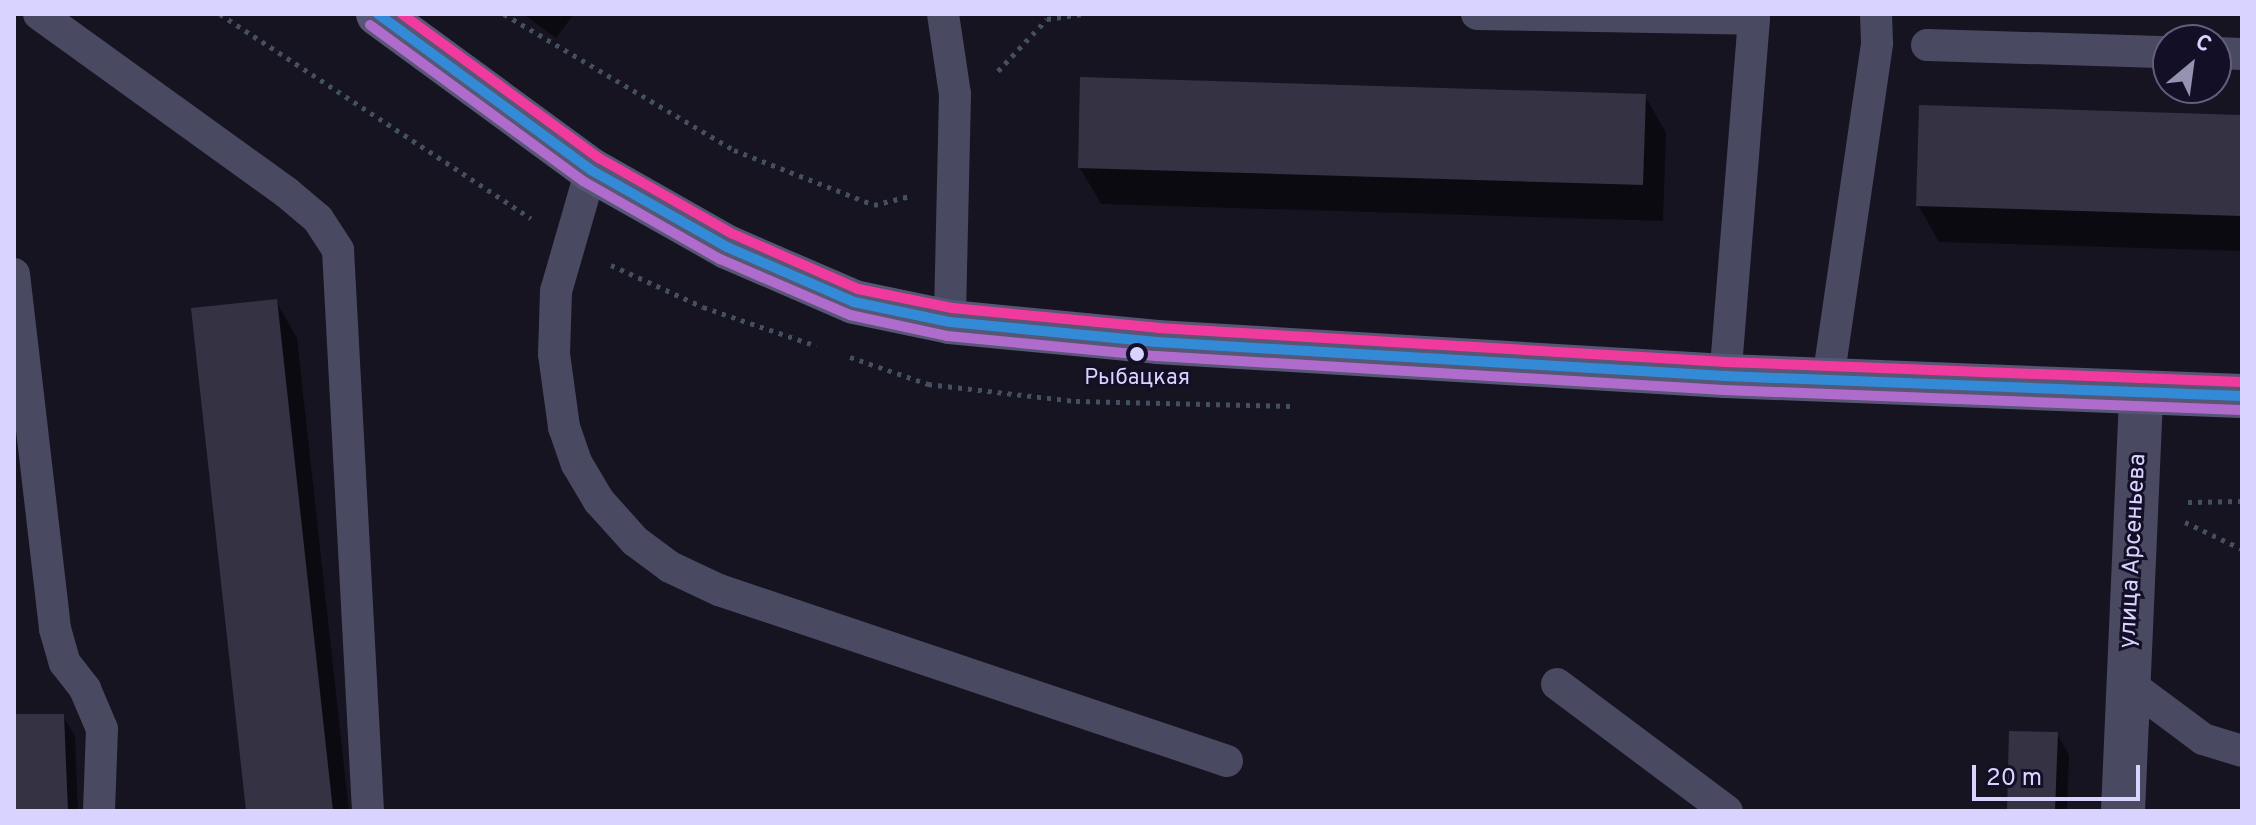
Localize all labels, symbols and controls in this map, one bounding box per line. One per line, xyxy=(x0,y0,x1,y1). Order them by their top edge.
north arrow xyxy=(2152,24,2232,104)
text: С xyxy=(2190,29,2216,60)
marker: Рыбацкая xyxy=(1129,346,1145,362)
place label: Рыбацкая xyxy=(1084,366,1190,392)
street label: улица Арсеньева xyxy=(2114,452,2154,650)
scale bar xyxy=(1976,749,2144,799)
text: 20 m xyxy=(1986,764,2042,794)

